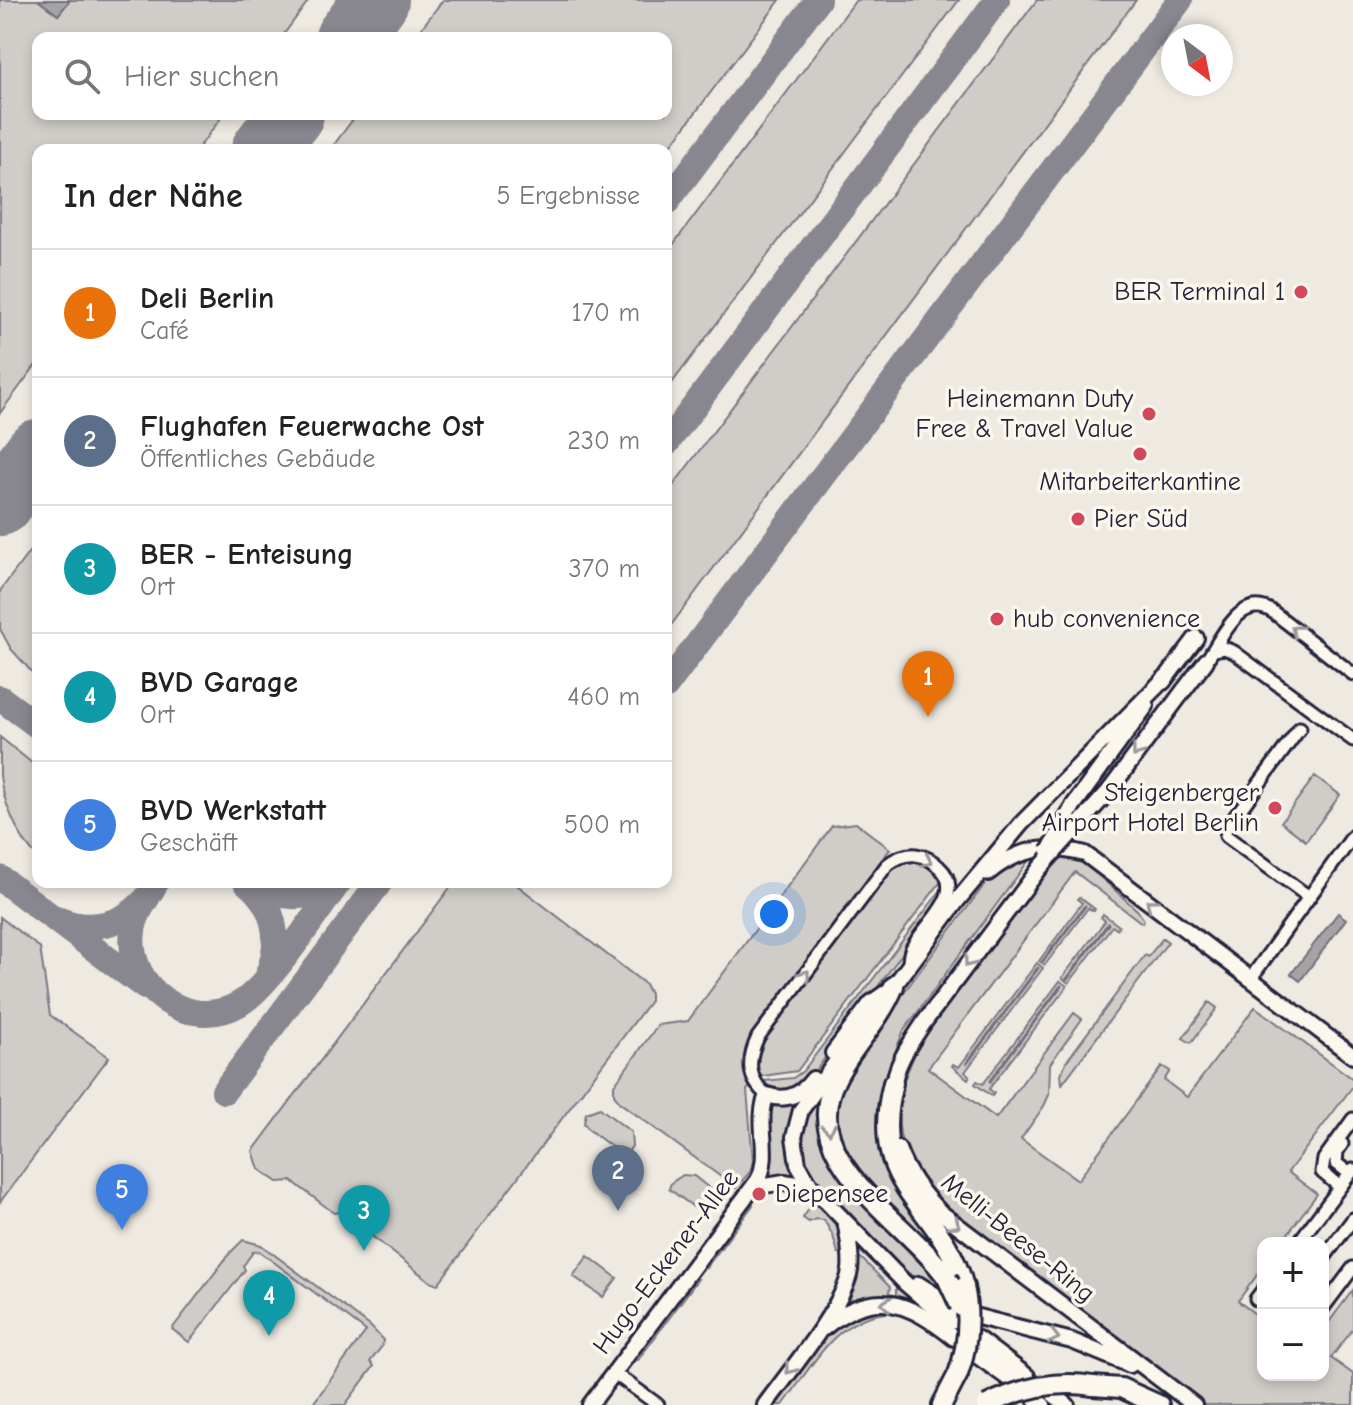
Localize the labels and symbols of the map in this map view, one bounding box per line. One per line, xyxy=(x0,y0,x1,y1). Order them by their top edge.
north arrow xyxy=(1161,24,1233,96)
place label: BER Terminal 1 xyxy=(1114,277,1285,307)
marker: BER Terminal 1 xyxy=(1292,283,1310,301)
place label: Heinemann Duty Free & Travel Value xyxy=(916,384,1133,444)
marker: Heinemann Duty Free & Travel Value xyxy=(1140,405,1158,423)
marker: Mitarbeiterkantine xyxy=(1131,445,1149,463)
place label: Mitarbeiterkantine xyxy=(1039,467,1241,497)
place label: Pier Süd xyxy=(1094,504,1188,534)
marker: Pier Süd xyxy=(1069,510,1087,528)
place label: hub convenience xyxy=(1013,604,1200,634)
marker: hub convenience xyxy=(988,610,1006,628)
one-way arrow xyxy=(1290,625,1305,639)
pin: 1 xyxy=(902,651,954,717)
one-way arrow xyxy=(1133,744,1147,758)
place label: Steigenberger Airport Hotel Berlin xyxy=(1042,778,1260,838)
marker: Steigenberger Airport Hotel Berlin xyxy=(1266,799,1284,817)
one-way arrow xyxy=(919,851,934,867)
your location xyxy=(754,894,794,934)
one-way arrow xyxy=(1145,899,1159,913)
one-way arrow xyxy=(965,953,979,967)
one-way arrow xyxy=(795,969,809,983)
one-way arrow xyxy=(820,1122,837,1136)
pin: 2 xyxy=(592,1145,644,1211)
pin: 5 xyxy=(96,1164,148,1230)
street label: Hugo-Eckener-Allee xyxy=(587,1164,745,1360)
street label: Melli-Beese-Ring xyxy=(935,1167,1101,1309)
place label: Diepensee xyxy=(775,1179,888,1209)
pin: 3 xyxy=(338,1185,390,1251)
marker: Diepensee xyxy=(750,1185,768,1203)
one-way arrow xyxy=(946,1214,961,1228)
pin: 4 xyxy=(243,1270,295,1336)
one-way arrow xyxy=(879,1296,892,1313)
one-way arrow xyxy=(1047,1327,1060,1344)
one-way arrow xyxy=(786,1361,800,1375)

